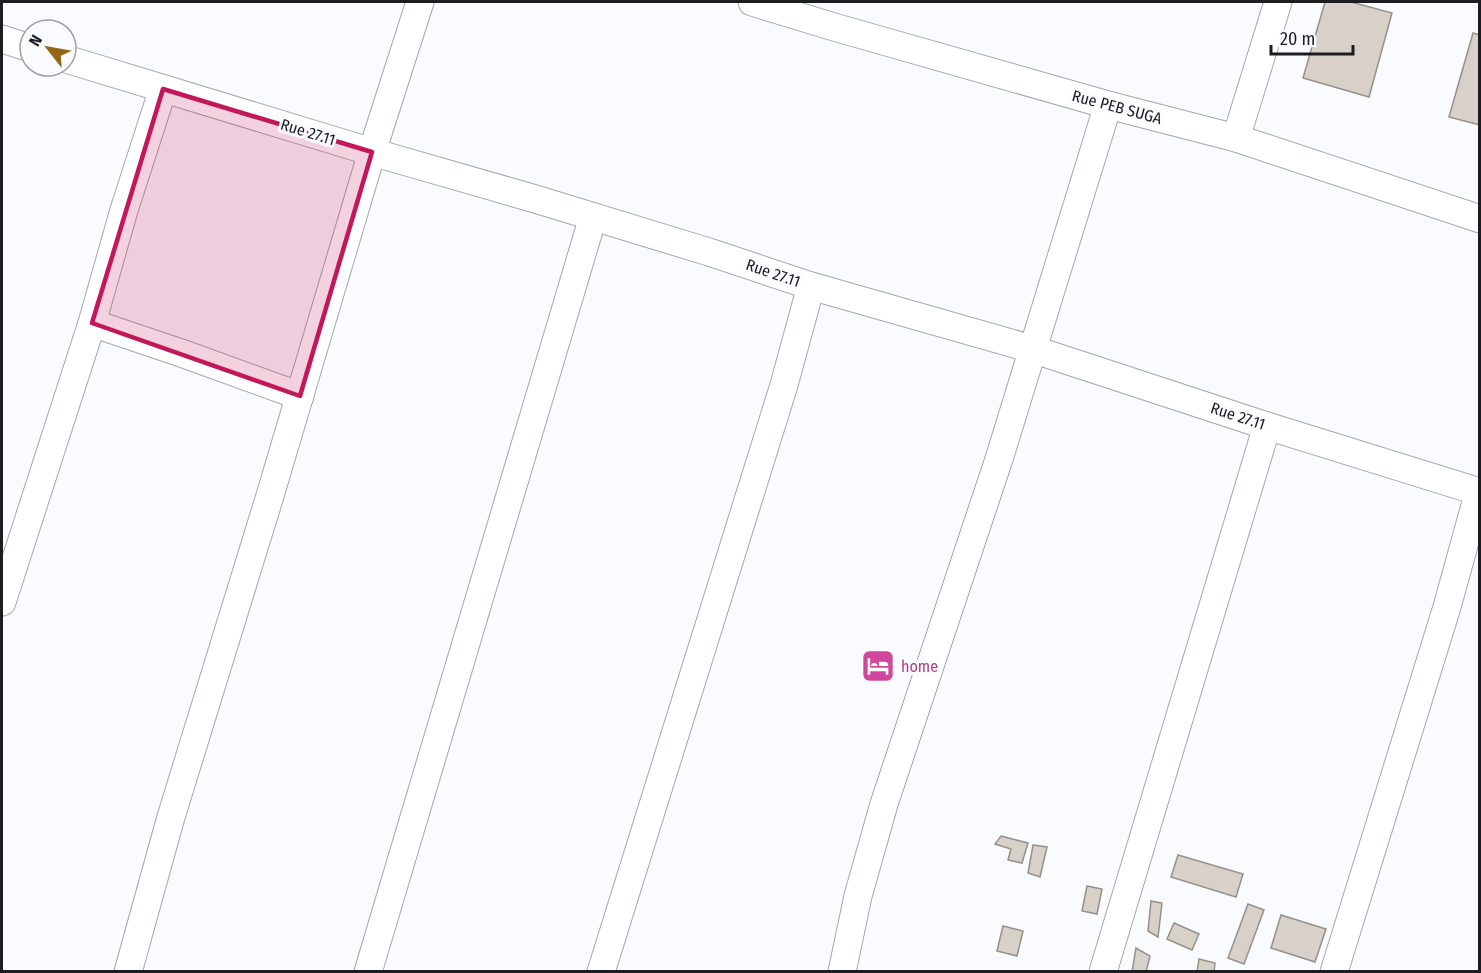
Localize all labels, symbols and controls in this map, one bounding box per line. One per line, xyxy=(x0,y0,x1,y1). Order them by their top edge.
north arrow xyxy=(18,18,78,78)
scale bar xyxy=(1271,18,1354,56)
text: 20 m xyxy=(1280,28,1315,50)
text: N xyxy=(25,32,46,50)
street label: Rue PEB SUGA xyxy=(1070,86,1164,128)
street label: Rue 27.11 xyxy=(278,115,338,149)
street label: Rue 27.11 xyxy=(743,255,803,291)
street label: Rue 27.11 xyxy=(1208,398,1268,434)
hotel icon: home xyxy=(860,648,896,684)
place label: home xyxy=(901,657,938,676)

